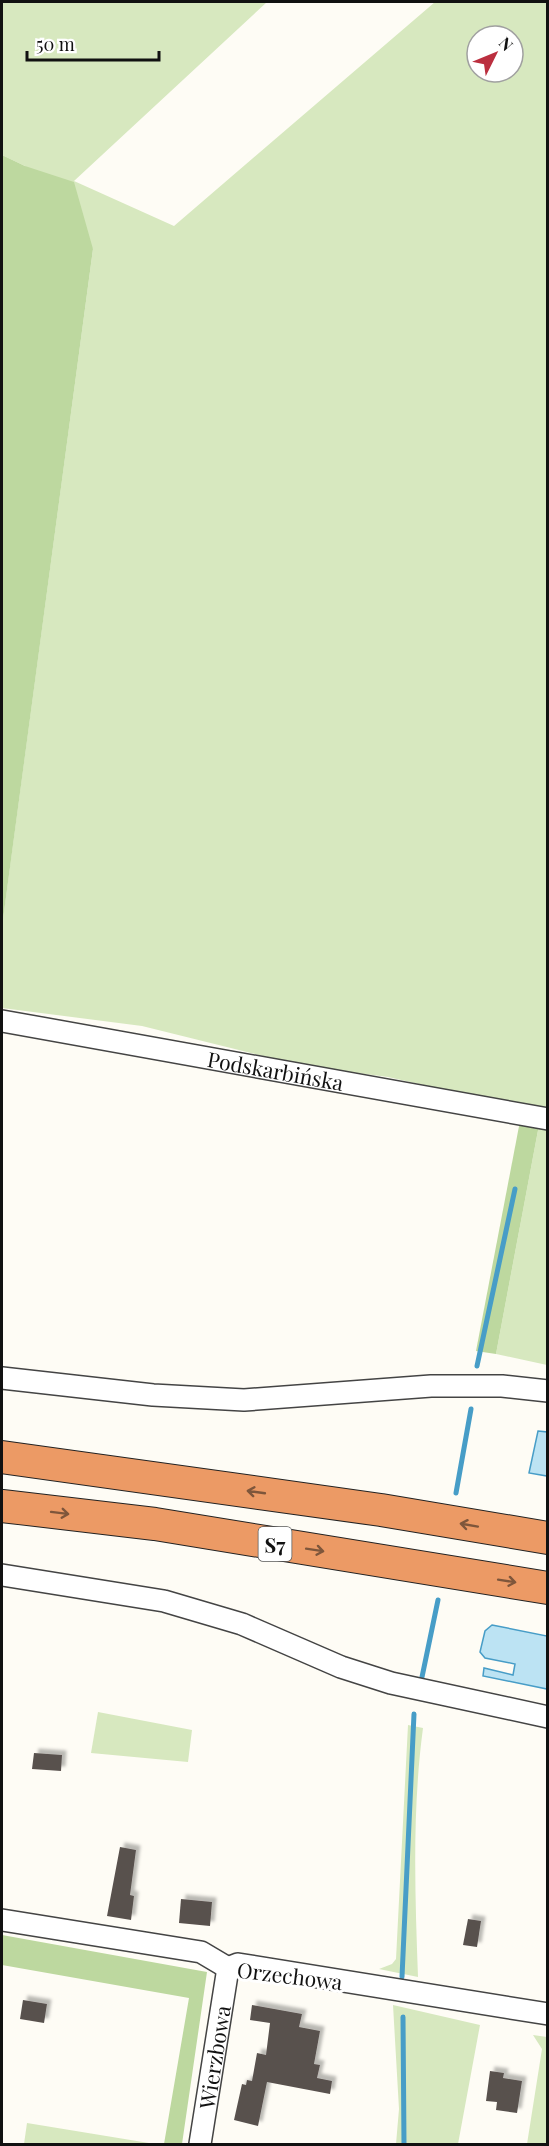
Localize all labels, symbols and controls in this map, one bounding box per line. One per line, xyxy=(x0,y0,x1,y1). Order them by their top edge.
scale bar xyxy=(27,24,159,62)
north arrow xyxy=(465,24,525,84)
text: 50 m xyxy=(36,32,75,56)
text: N xyxy=(495,32,518,55)
street label: Podskarbińska xyxy=(205,1044,346,1096)
one-way arrow xyxy=(246,1486,266,1497)
one-way arrow xyxy=(49,1507,69,1518)
one-way arrow xyxy=(460,1519,479,1530)
road number: S7 xyxy=(258,1527,292,1561)
one-way arrow xyxy=(304,1545,324,1556)
one-way arrow xyxy=(497,1576,517,1587)
street label: Orzechowa xyxy=(236,1955,345,1995)
street label: Wierzbowa xyxy=(192,2003,236,2112)

